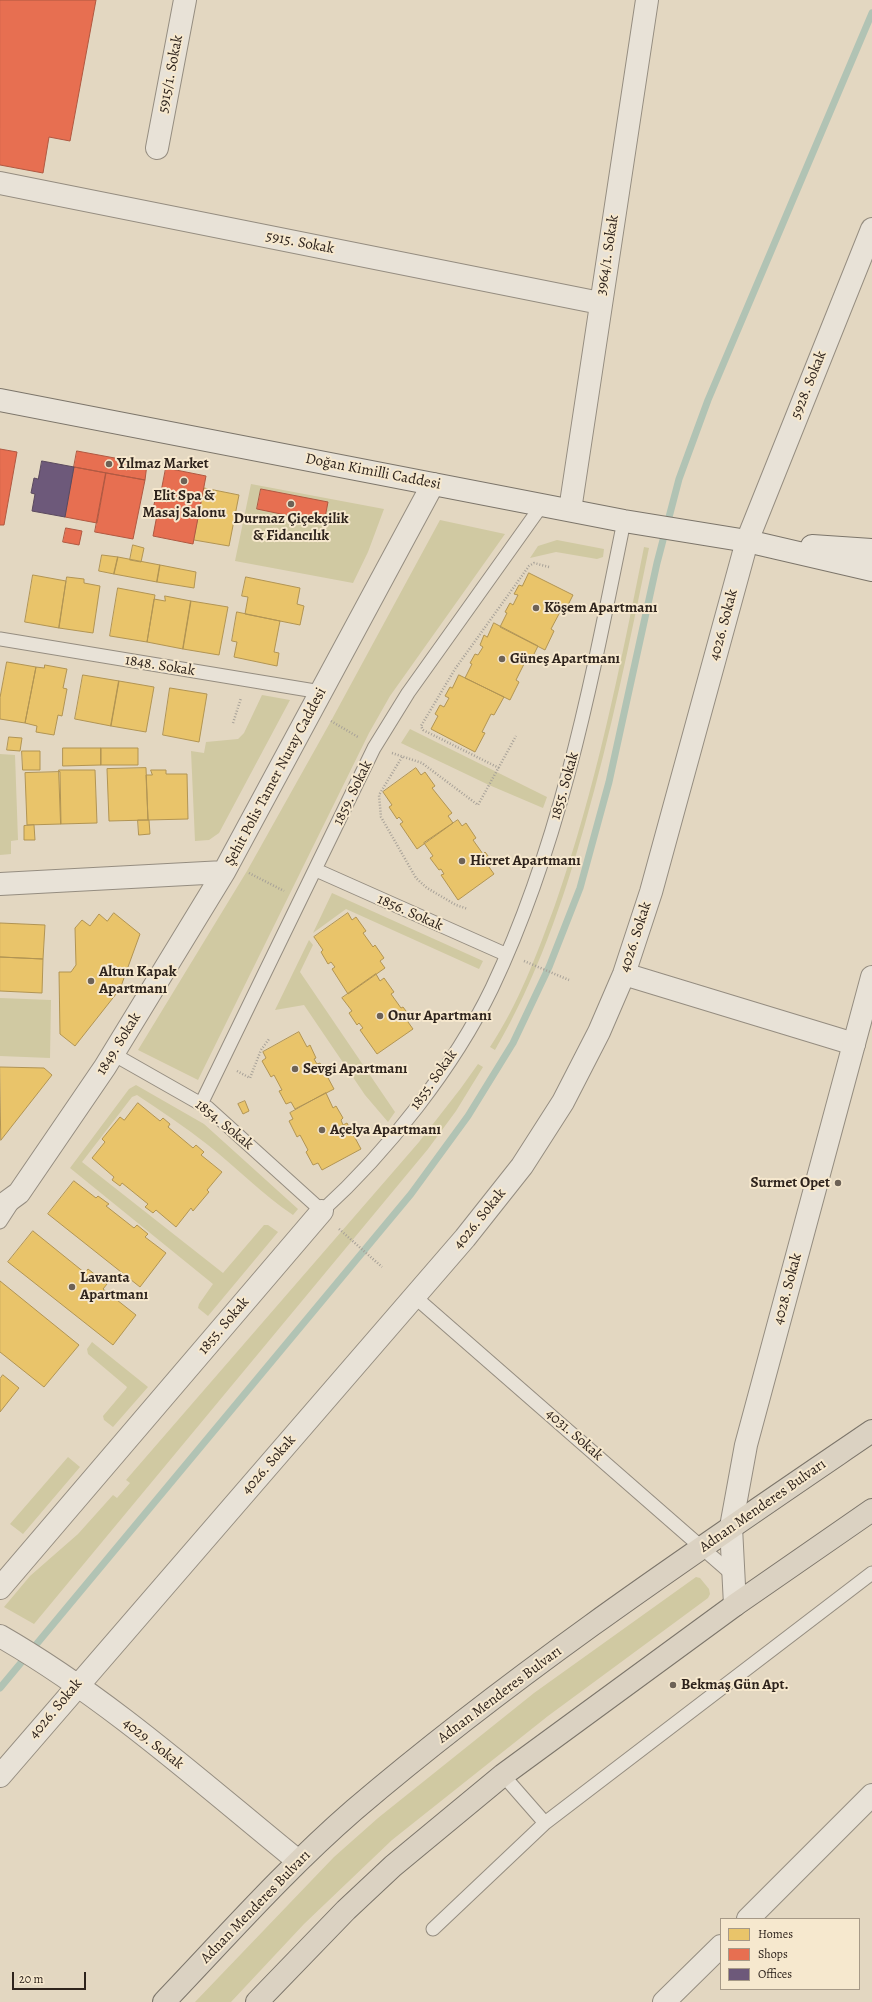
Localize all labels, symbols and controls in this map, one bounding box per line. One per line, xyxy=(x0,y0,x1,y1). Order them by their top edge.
street label: 5915/1. Sokak xyxy=(155,33,187,115)
street label: 3964/1. Sokak xyxy=(593,214,623,296)
street label: 5915. Sokak xyxy=(264,228,336,258)
street label: 5928. Sokak xyxy=(787,348,831,422)
street label: Doğan Kimilli Caddesi xyxy=(304,450,442,494)
place label: Yılmaz Market xyxy=(117,455,209,473)
marker: Yılmaz Market xyxy=(104,459,114,469)
marker: Elit Spa & Masaj Salonu xyxy=(179,476,189,486)
place label: Elit Spa & Masaj Salonu xyxy=(142,487,226,522)
marker: Durmaz Çiçekçilik & Fidancılık xyxy=(286,499,296,509)
place label: Durmaz Çiçekçilik & Fidancılık xyxy=(234,510,348,545)
street label: 4026. Sokak xyxy=(706,587,742,663)
place label: Köşem Apartmanı xyxy=(544,599,657,617)
marker: Köşem Apartmanı xyxy=(531,603,541,613)
place label: Güneş Apartmanı xyxy=(510,650,620,668)
street label: 1848. Sokak xyxy=(124,652,196,680)
marker: Güneş Apartmanı xyxy=(497,654,507,664)
street label: Şehit Polis Tamer Nuray Caddesi xyxy=(221,685,331,869)
street label: 1855. Sokak xyxy=(547,750,583,822)
street label: 1859. Sokak xyxy=(330,758,376,828)
place label: Hicret Apartmanı xyxy=(470,852,581,870)
marker: Hicret Apartmanı xyxy=(457,856,467,866)
street label: 1856. Sokak xyxy=(374,891,446,935)
street label: 4026. Sokak xyxy=(616,899,656,975)
place label: Altun Kapak Apartmanı xyxy=(99,963,176,998)
marker: Altun Kapak Apartmanı xyxy=(86,976,96,986)
place label: Onur Apartmanı xyxy=(388,1007,492,1025)
street label: 1849. Sokak xyxy=(93,1009,145,1079)
marker: Onur Apartmanı xyxy=(375,1011,385,1021)
street label: 1855. Sokak xyxy=(407,1046,461,1114)
place label: Sevgi Apartmanı xyxy=(303,1060,407,1078)
marker: Sevgi Apartmanı xyxy=(290,1064,300,1074)
street label: 1854. Sokak xyxy=(191,1096,257,1154)
place label: Açelya Apartmanı xyxy=(330,1121,441,1139)
marker: Açelya Apartmanı xyxy=(317,1125,327,1135)
place label: Surmet Opet xyxy=(750,1174,830,1192)
marker: Surmet Opet xyxy=(833,1178,843,1188)
street label: 4026. Sokak xyxy=(450,1185,510,1253)
street label: 4028. Sokak xyxy=(770,1251,806,1327)
place label: Lavanta Apartmanı xyxy=(80,1269,148,1304)
marker: Lavanta Apartmanı xyxy=(67,1282,77,1292)
street label: 1855. Sokak xyxy=(195,1294,253,1358)
street label: 4031. Sokak xyxy=(542,1405,606,1465)
street label: 4026. Sokak xyxy=(238,1432,300,1498)
street label: Adnan Menderes Bulvarı xyxy=(696,1455,830,1557)
street label: Adnan Menderes Bulvarı xyxy=(434,1643,566,1747)
street label: 4026. Sokak xyxy=(26,1675,86,1743)
place label: Bekmaş Gün Apt. xyxy=(681,1676,789,1694)
marker: Bekmaş Gün Apt. xyxy=(668,1680,678,1690)
street label: 4029. Sokak xyxy=(119,1714,187,1774)
street label: Adnan Menderes Bulvarı xyxy=(197,1847,315,1967)
legend xyxy=(720,1918,860,1990)
text: Homes xyxy=(758,1926,793,1942)
text: Shops xyxy=(758,1946,788,1962)
scale bar xyxy=(14,1964,88,1990)
text: Offices xyxy=(758,1966,792,1982)
text: 20 m xyxy=(19,1971,43,1987)

